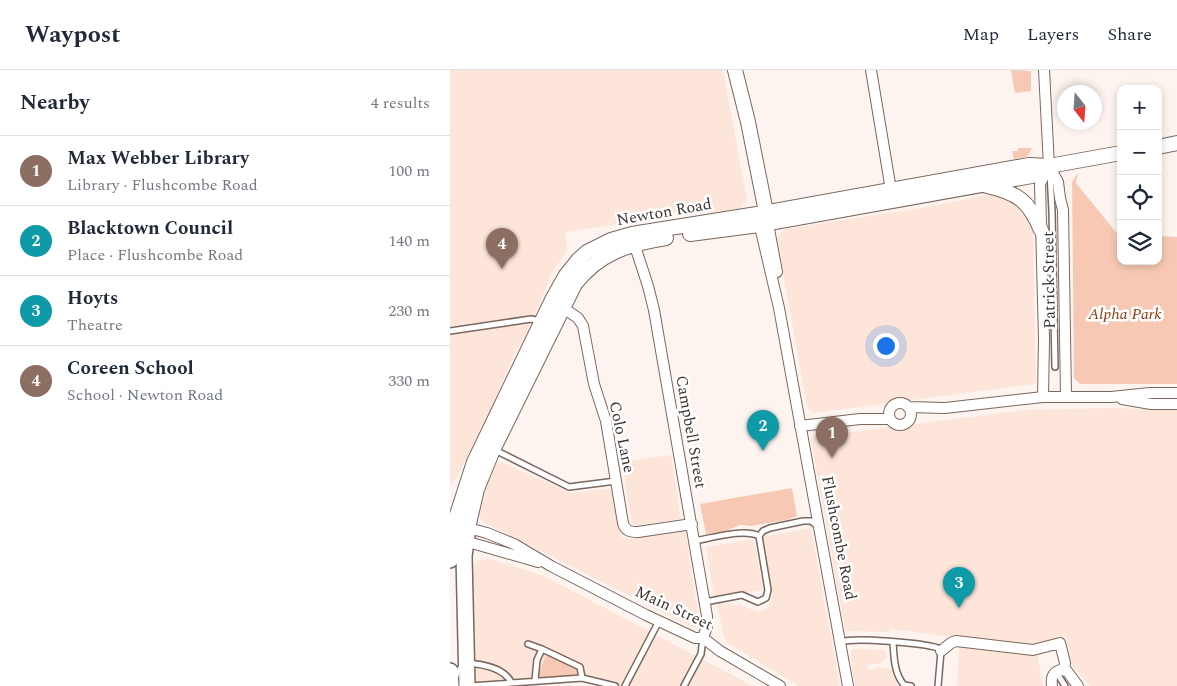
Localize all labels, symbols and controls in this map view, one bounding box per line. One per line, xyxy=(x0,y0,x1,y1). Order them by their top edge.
text: Waypost xyxy=(25,17,121,53)
text: Map xyxy=(963,21,999,48)
text: Layers xyxy=(1027,21,1079,48)
text: Share xyxy=(1107,21,1152,48)
north arrow xyxy=(1057,85,1102,130)
map controls xyxy=(1117,85,1162,265)
button: + xyxy=(1117,85,1162,130)
text: Nearby xyxy=(20,87,90,119)
text: 4 results xyxy=(371,91,430,115)
button: − xyxy=(1117,130,1162,175)
text: Max Webber Library xyxy=(67,144,249,173)
text: 1 xyxy=(32,159,40,183)
text: 100 m xyxy=(388,159,430,183)
text: Library · Flushcombe Road xyxy=(67,173,258,197)
button: locate xyxy=(1117,175,1162,220)
street label: Newton Road xyxy=(615,192,714,232)
text: Blacktown Council xyxy=(67,214,233,243)
button: layers xyxy=(1117,220,1162,265)
pin: 4 xyxy=(486,228,518,269)
text: 2 xyxy=(32,229,40,253)
text: 140 m xyxy=(388,229,430,253)
street label: Patrick Street xyxy=(1036,231,1062,329)
text: Place · Flushcombe Road xyxy=(67,243,243,267)
text: Hoyts xyxy=(67,284,118,313)
text: 3 xyxy=(32,299,40,323)
text: 230 m xyxy=(388,299,430,323)
park label: Alpha Park xyxy=(1087,302,1162,326)
text: Theatre xyxy=(67,313,123,337)
your location xyxy=(873,333,899,359)
text: Coreen School xyxy=(67,354,194,383)
text: 4 xyxy=(32,369,40,393)
text: 330 m xyxy=(388,369,430,393)
street label: Campbell Street xyxy=(669,374,713,491)
text: School · Newton Road xyxy=(67,383,223,407)
street label: Colo Lane xyxy=(603,399,641,475)
pin: 2 xyxy=(747,410,779,451)
pin: 1 xyxy=(816,417,848,458)
street label: Flushcombe Road xyxy=(815,474,863,602)
pin: 3 xyxy=(943,567,975,608)
street label: Main Street xyxy=(631,579,717,637)

